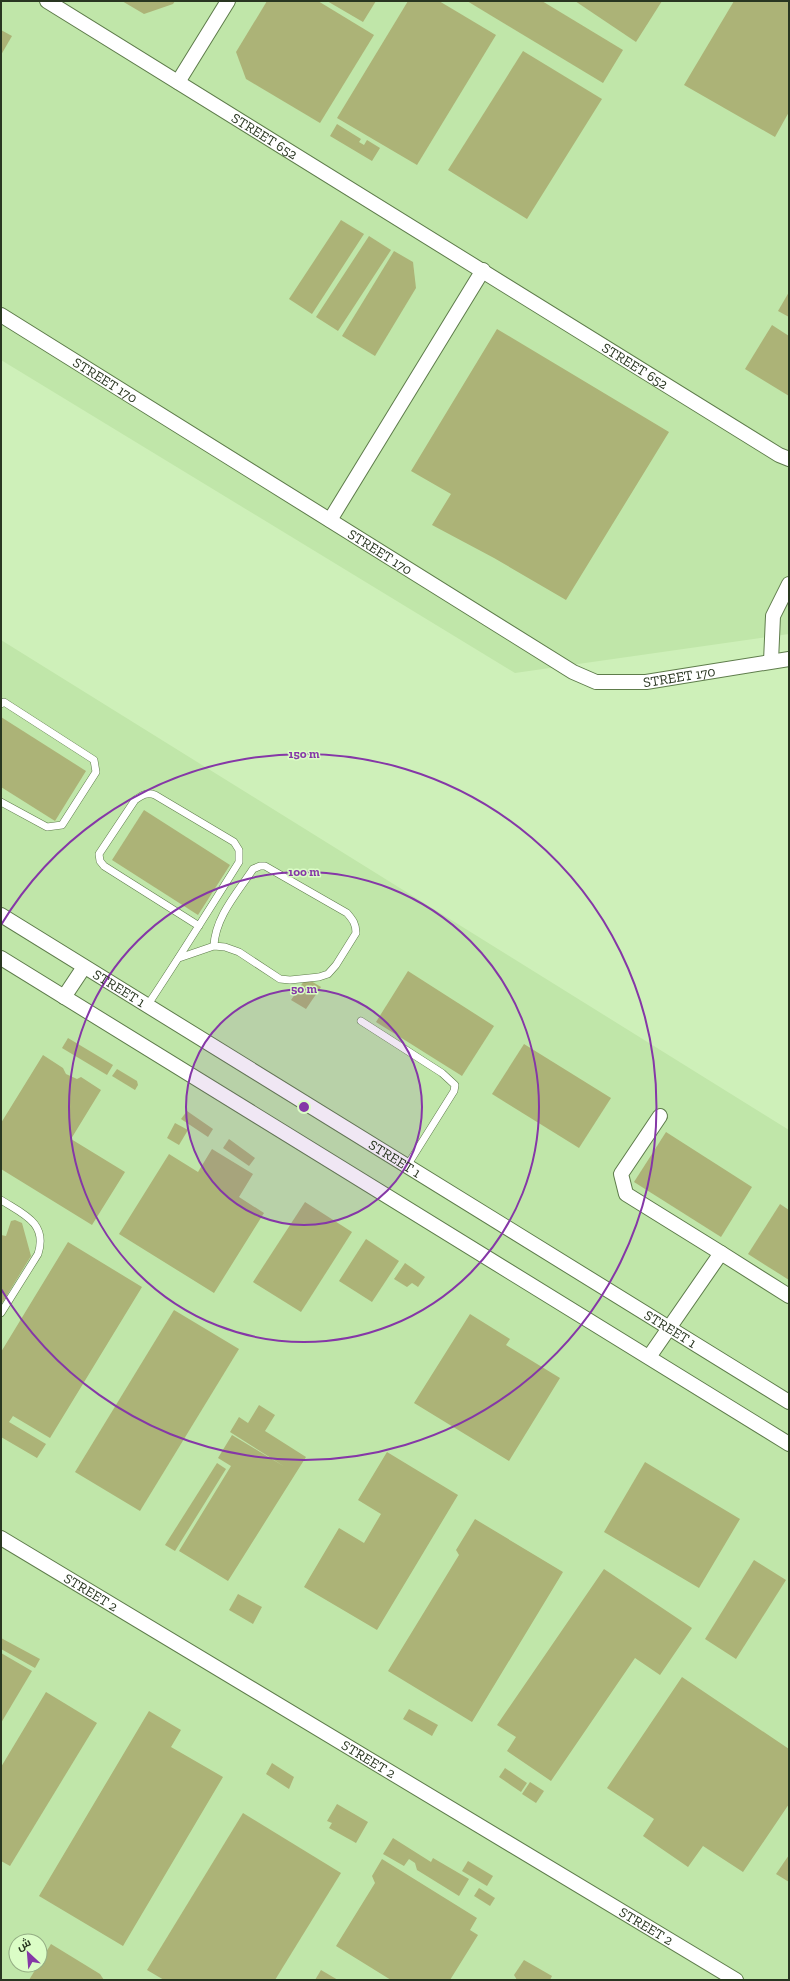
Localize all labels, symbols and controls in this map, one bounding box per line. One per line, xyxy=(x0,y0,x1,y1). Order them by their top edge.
street label: STREET 652 xyxy=(228,109,301,163)
street label: STREET 652 xyxy=(599,339,671,393)
street label: STREET 170 xyxy=(70,354,140,407)
street label: STREET 170 xyxy=(345,526,415,579)
street label: STREET 170 xyxy=(642,663,717,691)
text: 150 m xyxy=(289,747,320,761)
text: 100 m xyxy=(288,865,320,879)
street label: STREET 1 xyxy=(90,966,149,1011)
text: 50 m xyxy=(291,982,317,996)
centre of rings xyxy=(297,1100,311,1114)
street label: STREET 1 xyxy=(365,1136,424,1182)
street label: STREET 1 xyxy=(641,1307,700,1352)
street label: STREET 2 xyxy=(61,1570,121,1615)
street label: STREET 2 xyxy=(338,1737,399,1782)
street label: STREET 2 xyxy=(616,1904,676,1949)
north arrow xyxy=(8,1933,48,1973)
text: ش xyxy=(15,1936,33,1953)

